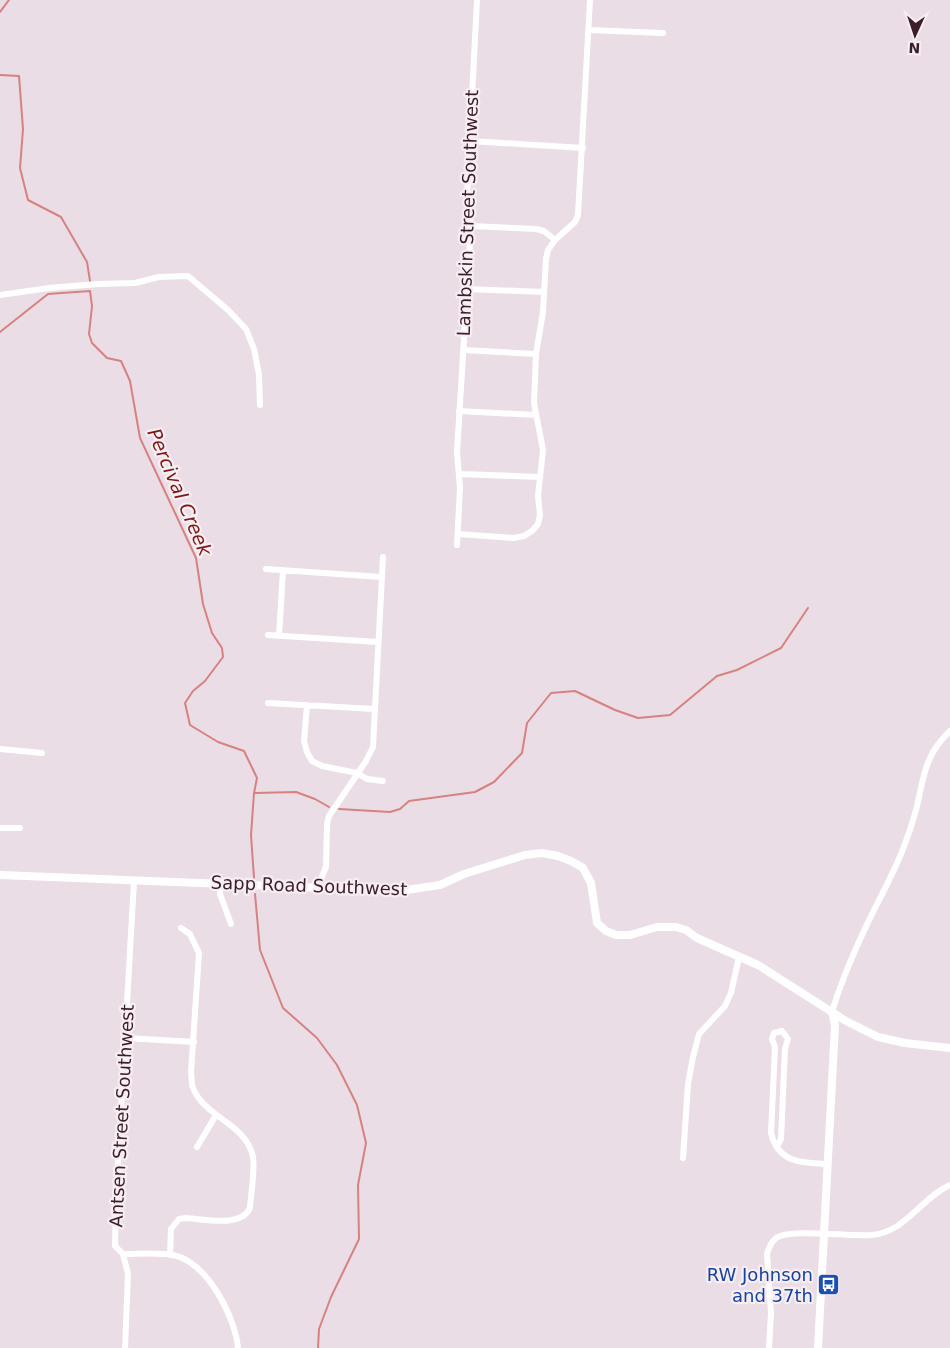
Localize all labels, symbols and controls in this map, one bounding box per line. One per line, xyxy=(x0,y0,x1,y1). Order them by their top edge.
north arrow xyxy=(890,10,940,60)
text: N xyxy=(908,40,921,56)
street label: Lambskin Street Southwest xyxy=(453,89,482,337)
water label: Percival Creek xyxy=(143,425,217,560)
street label: Sapp Road Southwest xyxy=(210,872,408,899)
street label: Antsen Street Southwest xyxy=(105,1004,138,1228)
place label: RW Johnson and 37th xyxy=(707,1264,813,1306)
bus stop icon: RW Johnson and 37th xyxy=(817,1273,841,1297)

